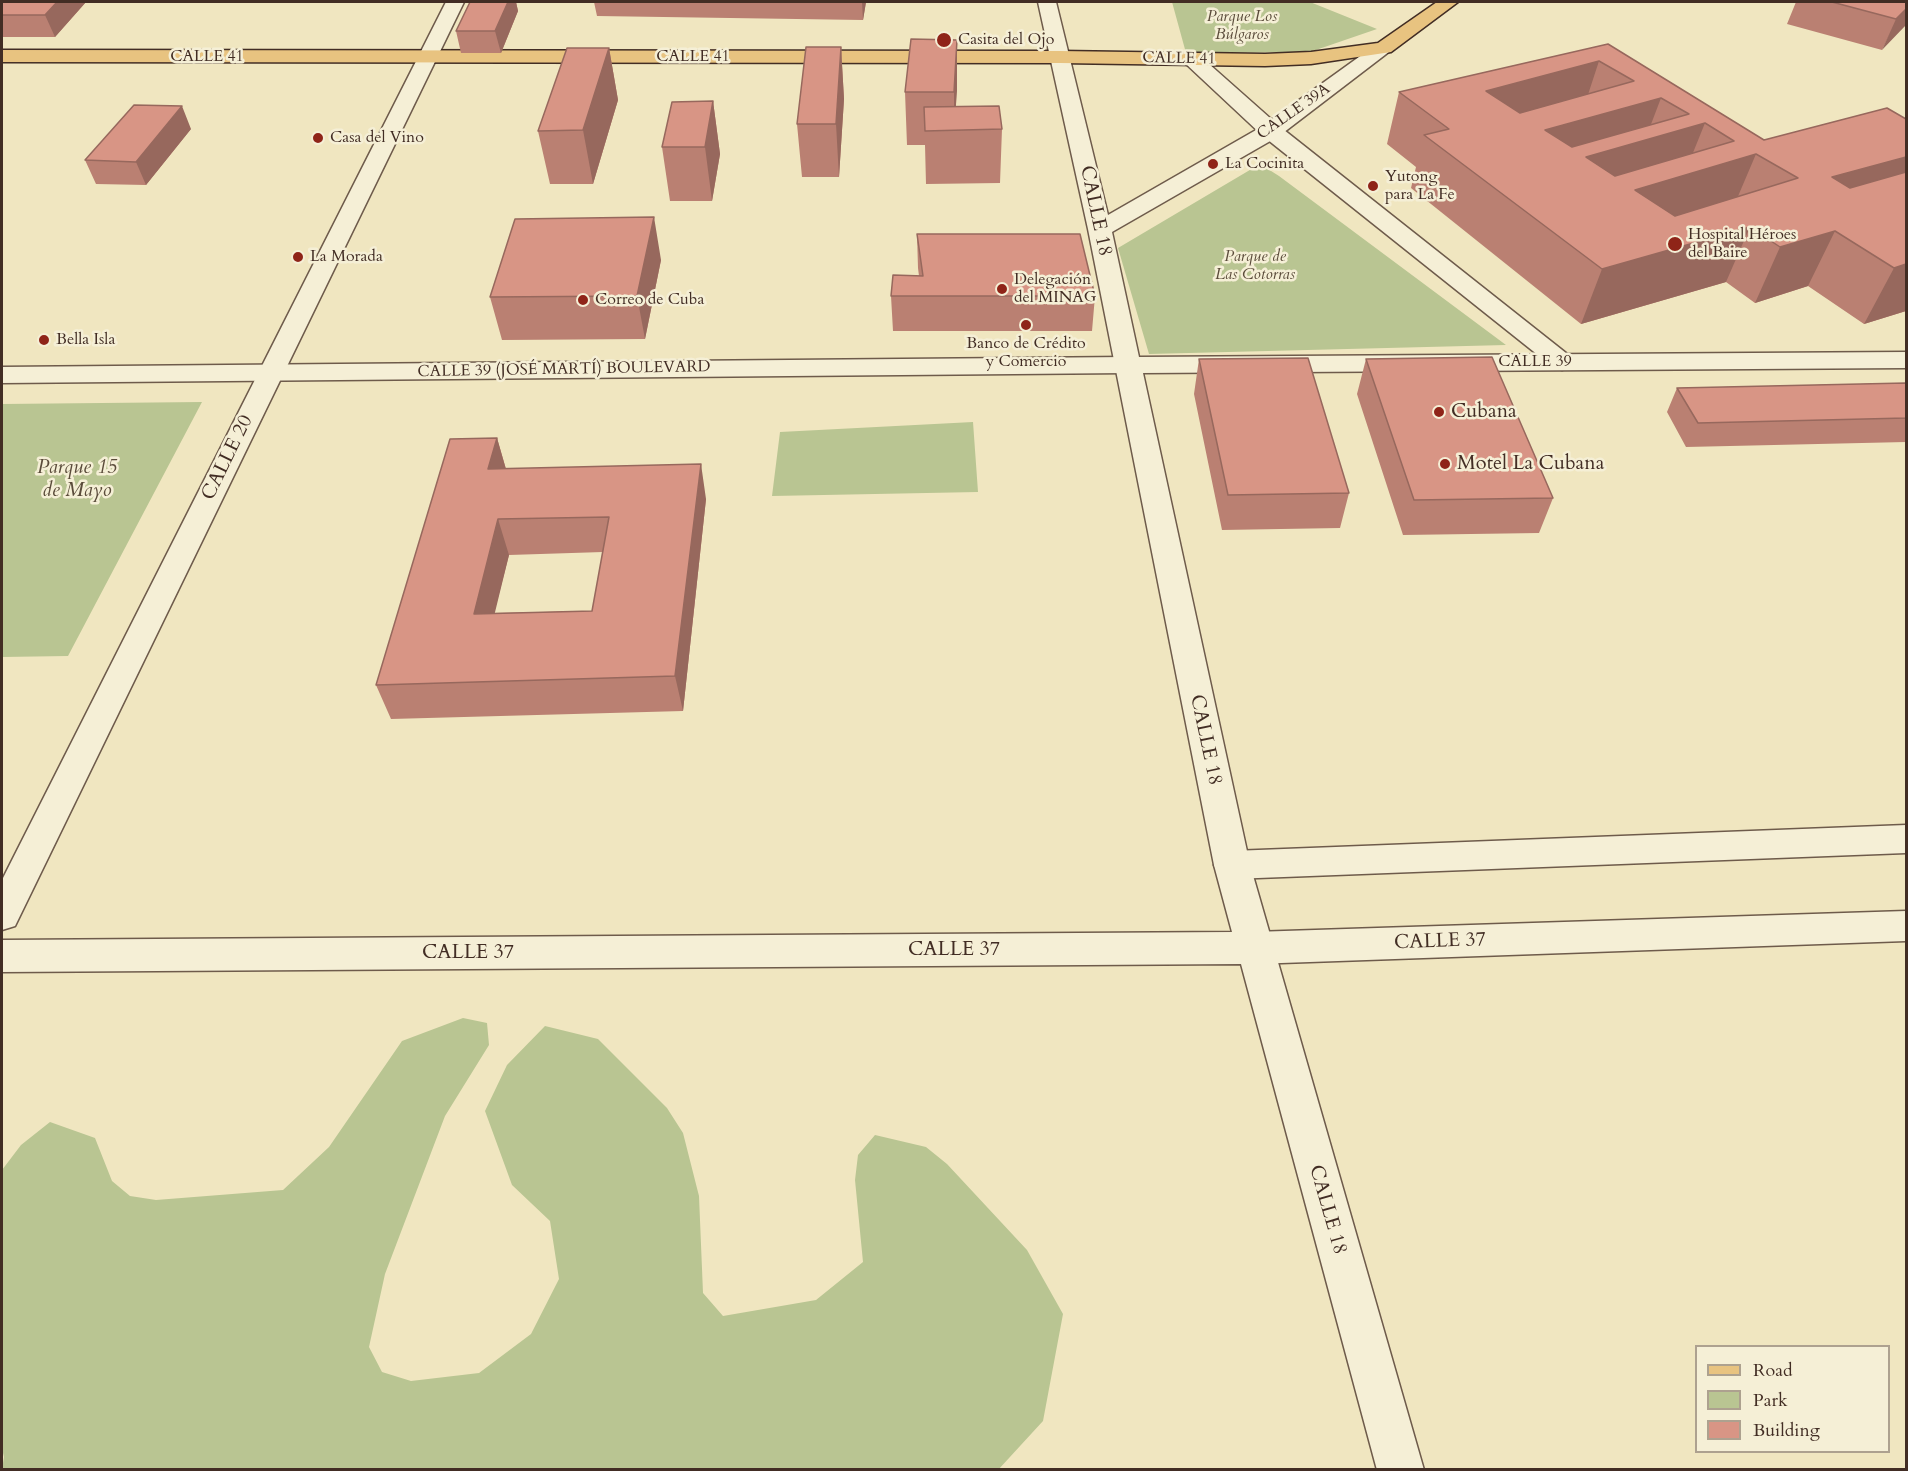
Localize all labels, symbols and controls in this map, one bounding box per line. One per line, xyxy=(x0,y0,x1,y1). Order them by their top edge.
park label: Parque Los Búlgaros xyxy=(1207,7,1277,45)
place label: Casita del Ojo xyxy=(958,30,1054,50)
marker: Casita del Ojo xyxy=(935,31,953,49)
street label: CALLE 41 xyxy=(170,47,244,67)
street label: CALLE 41 xyxy=(656,47,730,67)
street label: CALLE 41 xyxy=(1142,49,1216,69)
street label: CALLE 39A xyxy=(1254,80,1334,144)
place label: Casa del Vino xyxy=(330,128,424,148)
marker: Casa del Vino xyxy=(311,131,325,145)
place label: La Cocinita xyxy=(1225,154,1304,174)
marker: La Cocinita xyxy=(1206,157,1220,171)
street label: CALLE 18 xyxy=(1074,164,1116,258)
place label: Yutong para La Fe xyxy=(1385,167,1455,205)
marker: Yutong para La Fe xyxy=(1366,179,1380,193)
place label: Hospital Héroes del Baire xyxy=(1688,225,1796,263)
marker: Hospital Héroes del Baire xyxy=(1666,235,1684,253)
place label: La Morada xyxy=(310,247,383,267)
park label: Parque de Las Cotorras xyxy=(1215,247,1295,285)
marker: La Morada xyxy=(291,250,305,264)
place label: Delegación del MINAG xyxy=(1014,270,1096,308)
marker: Delegación del MINAG xyxy=(995,282,1009,296)
place label: Correo de Cuba xyxy=(595,290,704,310)
marker: Correo de Cuba xyxy=(576,293,590,307)
marker: Banco de Crédito y Comercio xyxy=(1019,318,1033,332)
place label: Bella Isla xyxy=(56,330,115,350)
marker: Bella Isla xyxy=(37,333,51,347)
place label: Banco de Crédito y Comercio xyxy=(966,334,1086,372)
street label: CALLE 39 xyxy=(1498,352,1572,372)
street label: CALLE 39 (JOSÉ MARTÍ) BOULEVARD xyxy=(417,358,711,382)
place label: Cubana xyxy=(1451,400,1517,424)
marker: Cubana xyxy=(1432,405,1446,419)
street label: CALLE 20 xyxy=(197,411,259,505)
place label: Motel La Cubana xyxy=(1457,452,1604,476)
park label: Parque 15 de Mayo xyxy=(37,456,117,503)
marker: Motel La Cubana xyxy=(1438,457,1452,471)
street label: CALLE 18 xyxy=(1184,693,1226,787)
street label: CALLE 37 xyxy=(1394,928,1486,956)
street label: CALLE 37 xyxy=(908,938,1000,962)
street label: CALLE 37 xyxy=(422,941,514,965)
street label: CALLE 18 xyxy=(1303,1163,1351,1257)
legend xyxy=(1695,1345,1890,1453)
text: Road xyxy=(1753,1358,1793,1383)
text: Park xyxy=(1753,1388,1788,1413)
text: Building xyxy=(1753,1418,1820,1443)

